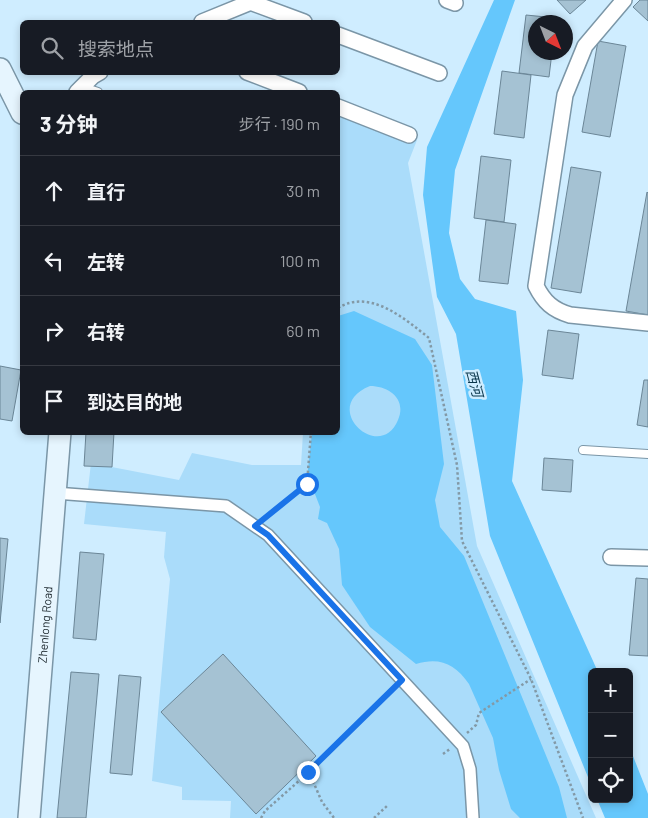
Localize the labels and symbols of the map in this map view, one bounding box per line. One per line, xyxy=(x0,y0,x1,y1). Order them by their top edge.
north arrow xyxy=(528,15,573,60)
water label: 西河 xyxy=(463,367,488,402)
route start xyxy=(296,473,319,496)
street label: Zhenlong Road xyxy=(34,586,55,664)
route end xyxy=(297,761,320,784)

